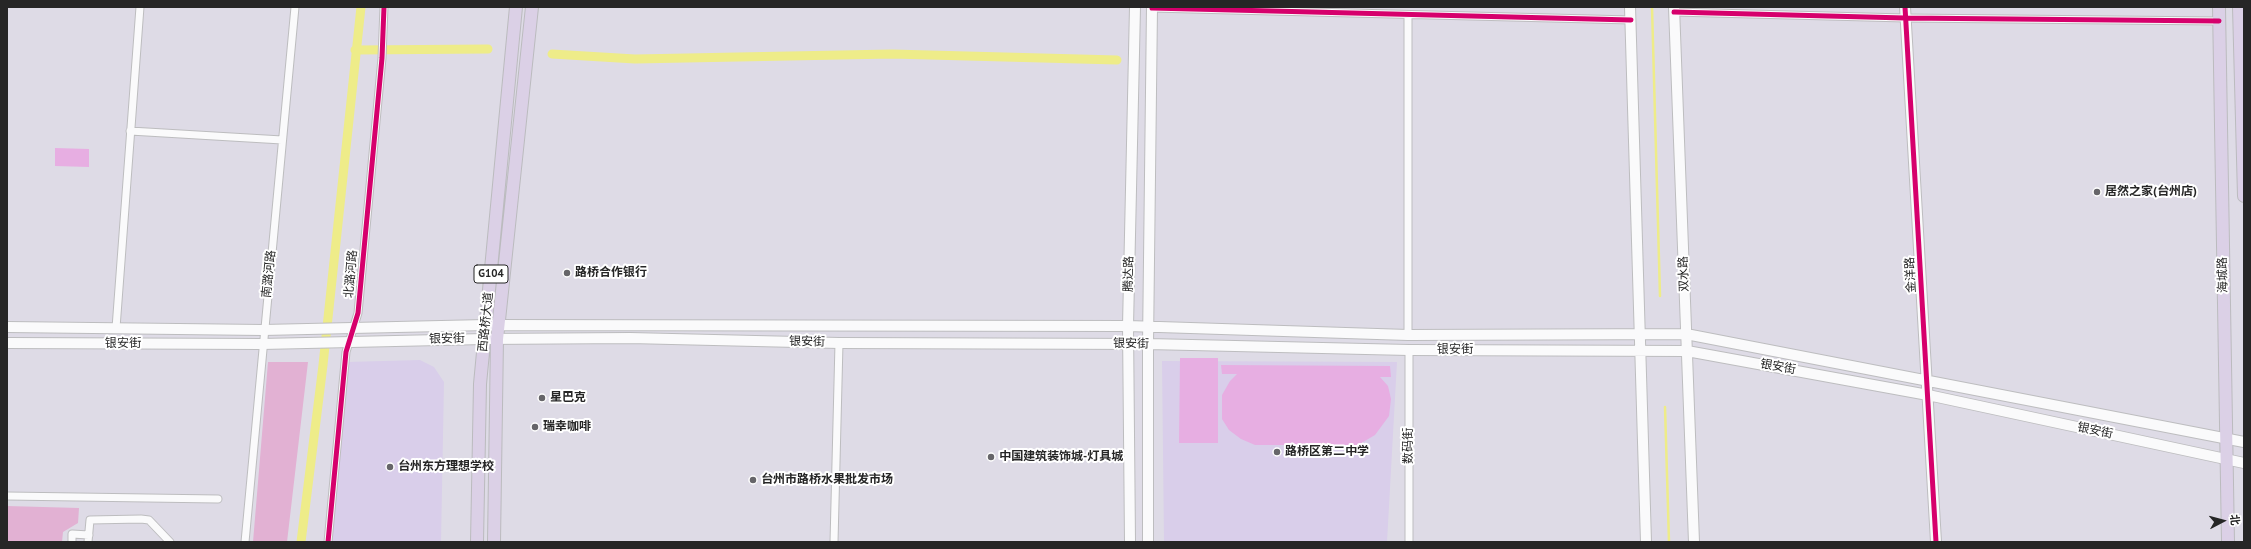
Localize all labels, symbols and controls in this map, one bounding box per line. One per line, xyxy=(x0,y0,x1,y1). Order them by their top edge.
place label: 居然之家(台州店) xyxy=(2105,185,2197,199)
marker: 居然之家(台州店) xyxy=(2092,187,2102,197)
street label: 南潞河路 xyxy=(259,249,279,299)
street label: 北潞河路 xyxy=(342,249,360,299)
street label: 腾达路 xyxy=(1121,256,1137,292)
street label: 双水路 xyxy=(1676,256,1692,292)
street label: 金洋路 xyxy=(1903,257,1919,293)
street label: 海城路 xyxy=(2215,257,2231,293)
road number: G104 xyxy=(474,265,508,283)
place label: 路桥合作银行 xyxy=(575,266,647,280)
marker: 路桥合作银行 xyxy=(562,268,572,278)
street label: 西路桥大道 xyxy=(476,291,496,353)
street label: 银安街 xyxy=(429,331,465,347)
street label: 银安街 xyxy=(789,334,825,350)
street label: 银安街 xyxy=(1113,336,1149,352)
street label: 银安街 xyxy=(105,337,141,351)
street label: 银安街 xyxy=(1437,343,1473,357)
street label: 银安街 xyxy=(1759,357,1797,377)
place label: 星巴克 xyxy=(550,391,586,405)
marker: 星巴克 xyxy=(537,393,547,403)
place label: 瑞幸咖啡 xyxy=(543,420,591,434)
street label: 银安街 xyxy=(2076,420,2114,442)
marker: 瑞幸咖啡 xyxy=(530,422,540,432)
street label: 数码街 xyxy=(1402,428,1416,464)
place label: 路桥区第二中学 xyxy=(1285,445,1369,459)
marker: 路桥区第二中学 xyxy=(1272,447,1282,457)
place label: 中国建筑装饰城-灯具城 xyxy=(999,450,1123,464)
marker: 中国建筑装饰城-灯具城 xyxy=(986,452,996,462)
place label: 台州东方理想学校 xyxy=(398,460,494,474)
marker: 台州东方理想学校 xyxy=(385,462,395,472)
place label: 台州市路桥水果批发市场 xyxy=(761,473,893,487)
marker: 台州市路桥水果批发市场 xyxy=(748,475,758,485)
north arrow xyxy=(2203,501,2243,541)
text: 北 xyxy=(2227,514,2242,526)

